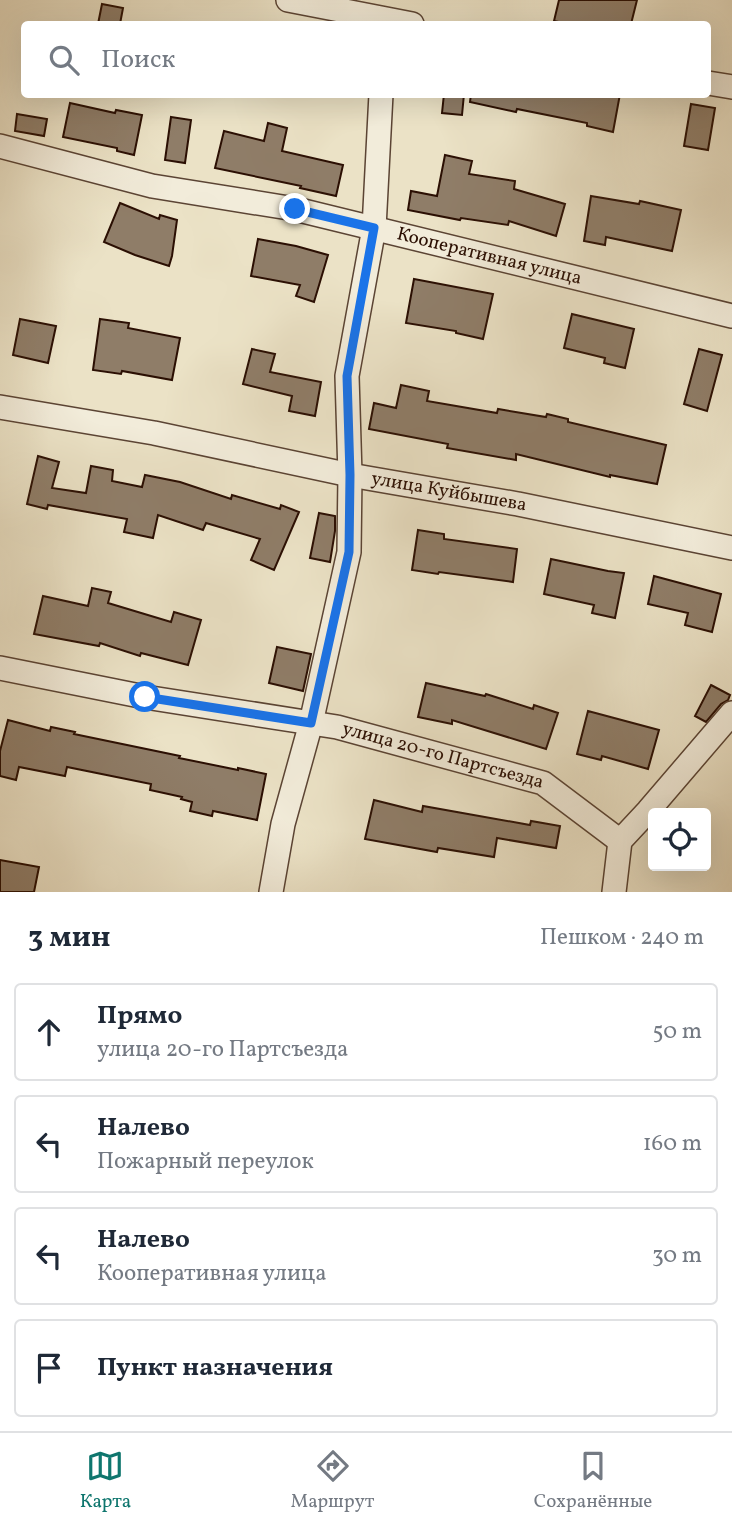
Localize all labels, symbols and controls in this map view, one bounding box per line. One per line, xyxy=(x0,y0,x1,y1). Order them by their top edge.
search box xyxy=(21,21,711,98)
icon: search xyxy=(45,41,83,79)
text: Поиск xyxy=(101,42,175,78)
route end xyxy=(279,193,310,224)
street label: Кооперативная улица xyxy=(394,221,585,292)
street label: улица Куйбышева xyxy=(369,466,529,518)
route start xyxy=(129,681,160,712)
street label: улица 20-го Партсъезда xyxy=(339,716,547,796)
map controls xyxy=(648,808,711,871)
button: locate xyxy=(648,808,711,871)
text: 3 мин xyxy=(28,917,111,959)
text: Пешком · 240 m xyxy=(540,922,704,954)
text: Прямо xyxy=(97,998,182,1034)
icon: ahead xyxy=(30,1013,68,1051)
text: 50 m xyxy=(653,1016,702,1048)
text: улица 20-го Партсъезда xyxy=(97,1034,349,1066)
text: Налево xyxy=(97,1110,190,1146)
icon: left xyxy=(30,1125,68,1163)
text: 160 m xyxy=(643,1128,702,1160)
text: Пожарный переулок xyxy=(97,1146,314,1178)
text: Налево xyxy=(97,1222,190,1258)
icon: left xyxy=(30,1237,68,1275)
text: 30 m xyxy=(652,1240,702,1272)
text: Кооперативная улица xyxy=(97,1258,327,1290)
icon: arrive xyxy=(30,1349,68,1387)
text: Пункт назначения xyxy=(97,1350,333,1386)
tab: Карта xyxy=(80,1447,131,1515)
tab: Маршрут xyxy=(291,1447,374,1515)
tab: Сохранённые xyxy=(534,1447,652,1515)

